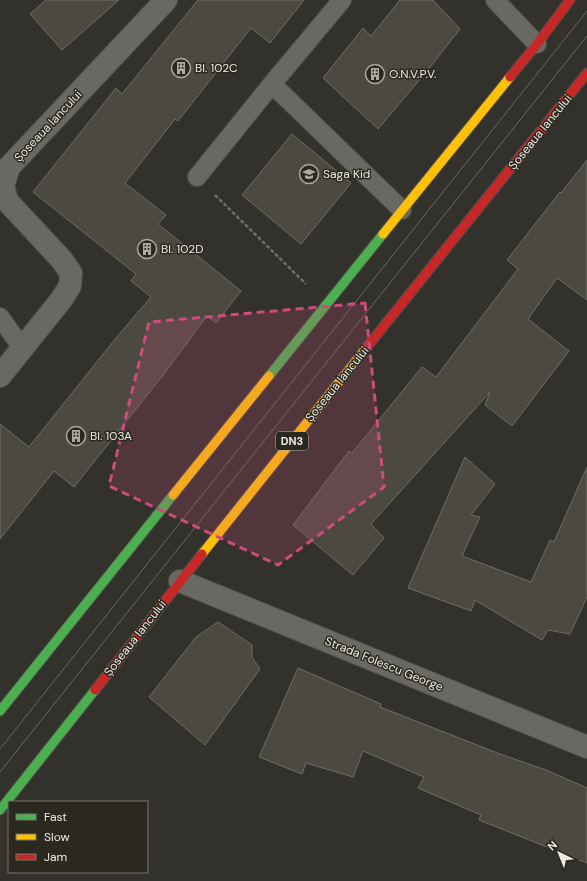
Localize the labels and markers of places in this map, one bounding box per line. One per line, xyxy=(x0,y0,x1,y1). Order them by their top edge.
building icon: Bl. 102C xyxy=(170,57,192,79)
place label: Bl. 102C xyxy=(195,60,238,76)
building icon: O.N.V.P.V. xyxy=(364,63,386,85)
place label: O.N.V.P.V. xyxy=(389,66,436,82)
school or university icon: Saga Kid xyxy=(298,163,320,185)
place label: Saga Kid xyxy=(323,166,370,182)
building icon: Bl. 102D xyxy=(136,238,158,260)
place label: Bl. 102D xyxy=(161,241,203,257)
building icon: Bl. 103A xyxy=(65,425,87,447)
place label: Bl. 103A xyxy=(90,428,132,444)

